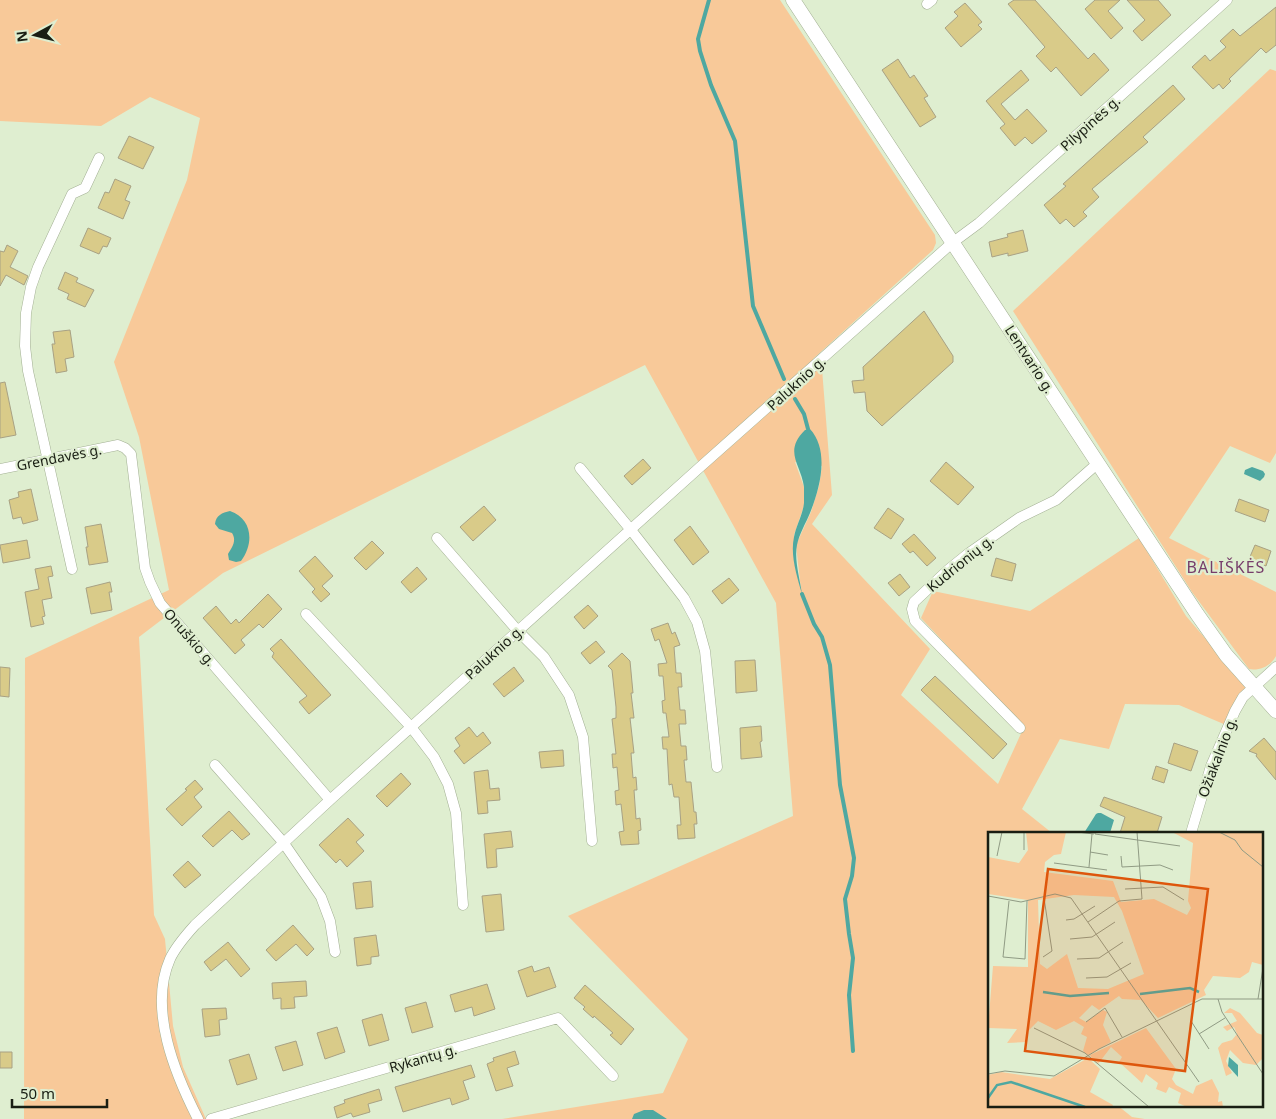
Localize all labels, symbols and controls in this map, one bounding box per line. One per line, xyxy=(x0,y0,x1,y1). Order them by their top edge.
north arrow xyxy=(10,10,60,60)
text: N xyxy=(11,30,32,43)
street label: Pilypinės g. xyxy=(1056,91,1124,155)
street label: Lentvario g. xyxy=(1001,321,1059,397)
street label: Paluknio g. xyxy=(763,352,829,414)
street label: Grendavės g. xyxy=(15,439,103,475)
street label: Kudrionių g. xyxy=(923,530,997,596)
district label: BALIŠKĖS xyxy=(1187,556,1265,578)
street label: Onuškio g. xyxy=(160,604,220,670)
street label: Paluknio g. xyxy=(461,621,527,683)
street label: Ožiakalnio g. xyxy=(1193,714,1241,800)
inset map xyxy=(988,832,1264,1106)
street label: Rykantų g. xyxy=(387,1039,459,1077)
scale bar xyxy=(12,1076,108,1108)
text: 50 m xyxy=(20,1083,55,1103)

